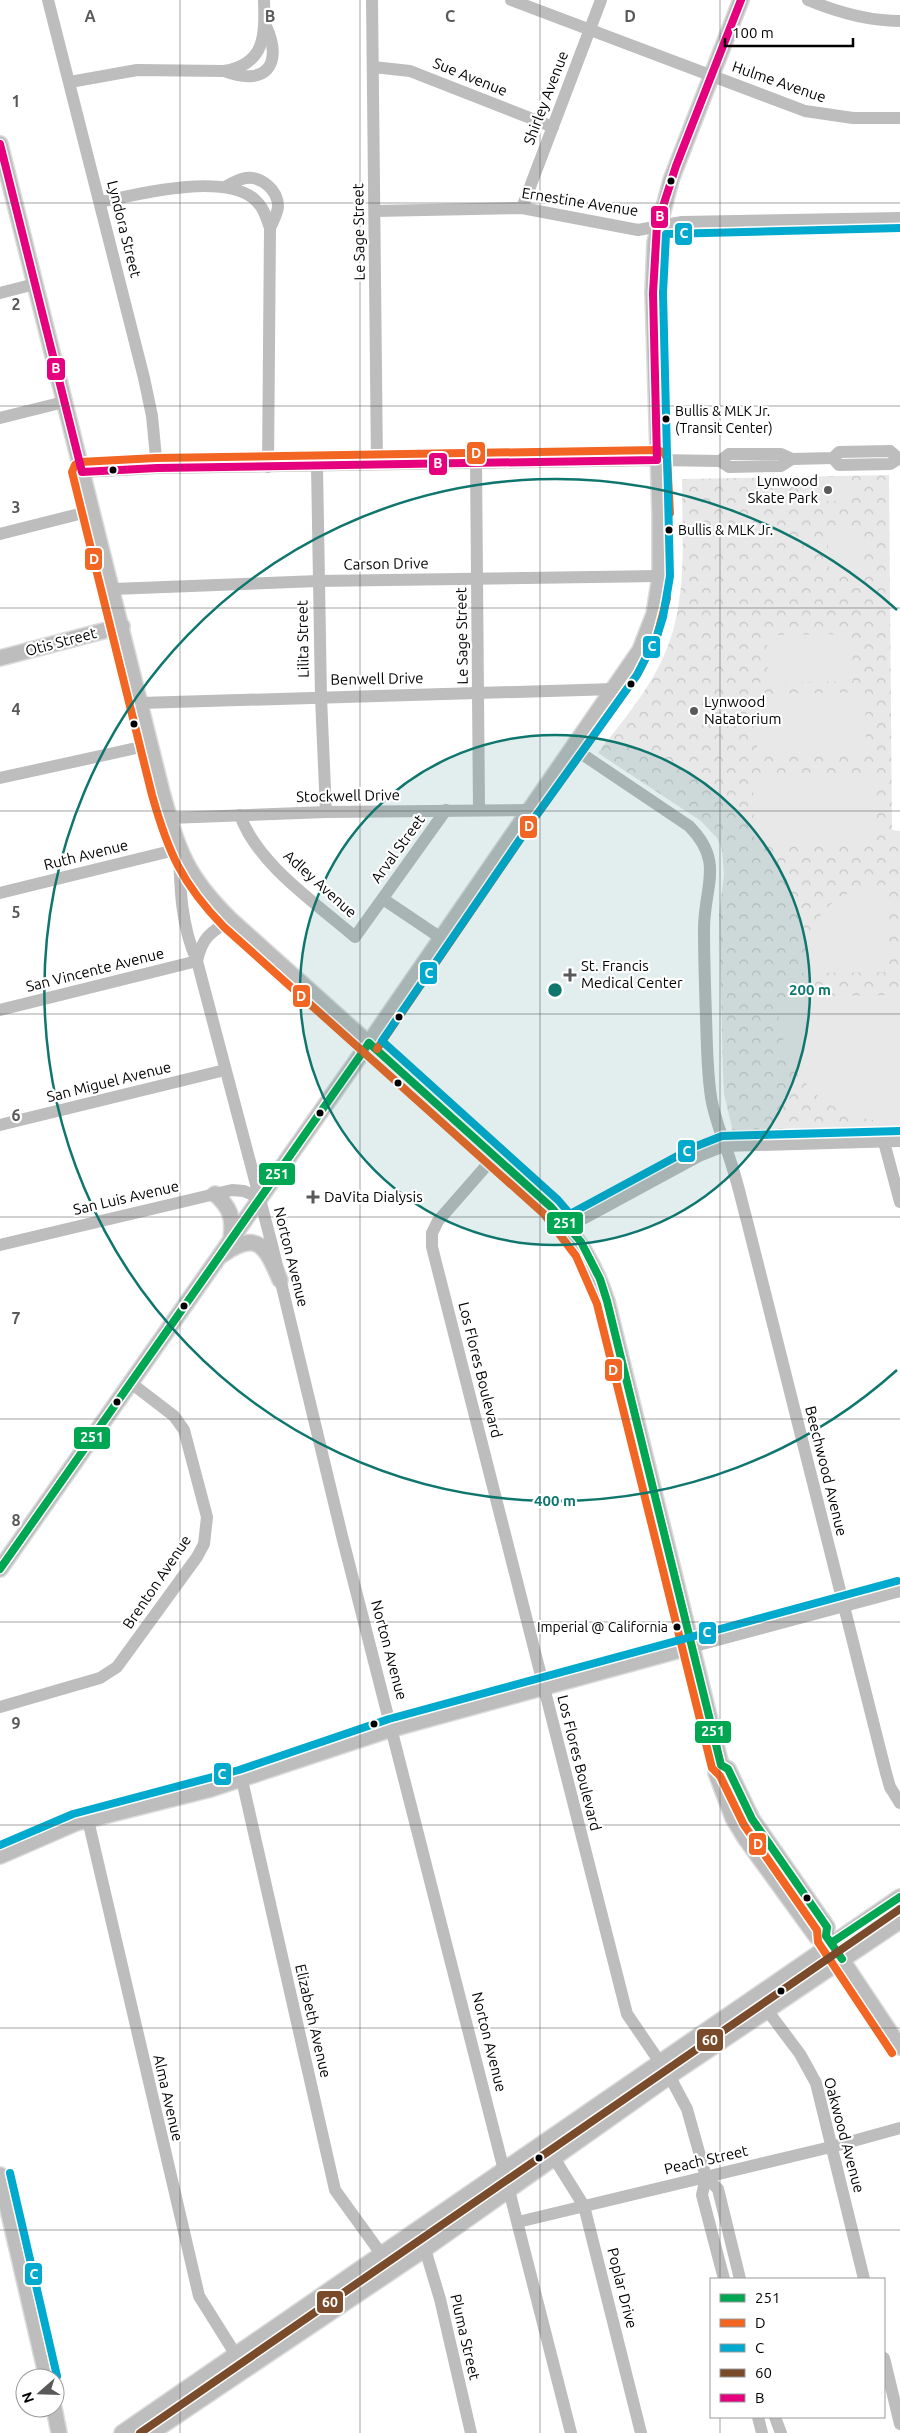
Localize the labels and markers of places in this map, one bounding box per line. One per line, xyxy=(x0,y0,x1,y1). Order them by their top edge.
unlabelled marker xyxy=(666,176,676,186)
place label: Bullis & MLK Jr. (Transit Center) xyxy=(675,403,773,436)
marker: Bullis & MLK Jr. (Transit Center) xyxy=(661,414,671,424)
unlabelled marker xyxy=(108,465,118,475)
place label: Lynwood Skate Park xyxy=(747,472,818,506)
marker: Lynwood Skate Park xyxy=(822,484,834,496)
place label: Bullis & MLK Jr. xyxy=(678,522,773,538)
marker: Bullis & MLK Jr. xyxy=(664,525,674,535)
unlabelled marker xyxy=(626,679,636,689)
place label: Lynwood Natatorium xyxy=(704,693,781,727)
marker: Lynwood Natatorium xyxy=(688,705,700,717)
unlabelled marker xyxy=(129,719,139,729)
place label: St. Francis Medical Center xyxy=(581,957,683,991)
marker: St. Francis Medical Center xyxy=(563,968,577,982)
centre of rings xyxy=(546,981,564,999)
unlabelled marker xyxy=(394,1012,404,1022)
unlabelled marker xyxy=(393,1078,403,1088)
unlabelled marker xyxy=(315,1108,325,1118)
place label: DaVita Dialysis xyxy=(324,1188,423,1205)
marker: DaVita Dialysis xyxy=(306,1190,320,1204)
unlabelled marker xyxy=(179,1301,189,1311)
unlabelled marker xyxy=(112,1397,122,1407)
place label: Imperial @ California xyxy=(537,1619,668,1635)
marker: Imperial @ California xyxy=(672,1622,682,1632)
unlabelled marker xyxy=(369,1719,379,1729)
unlabelled marker xyxy=(802,1893,812,1903)
unlabelled marker xyxy=(776,1986,786,1996)
unlabelled marker xyxy=(534,2153,544,2163)

